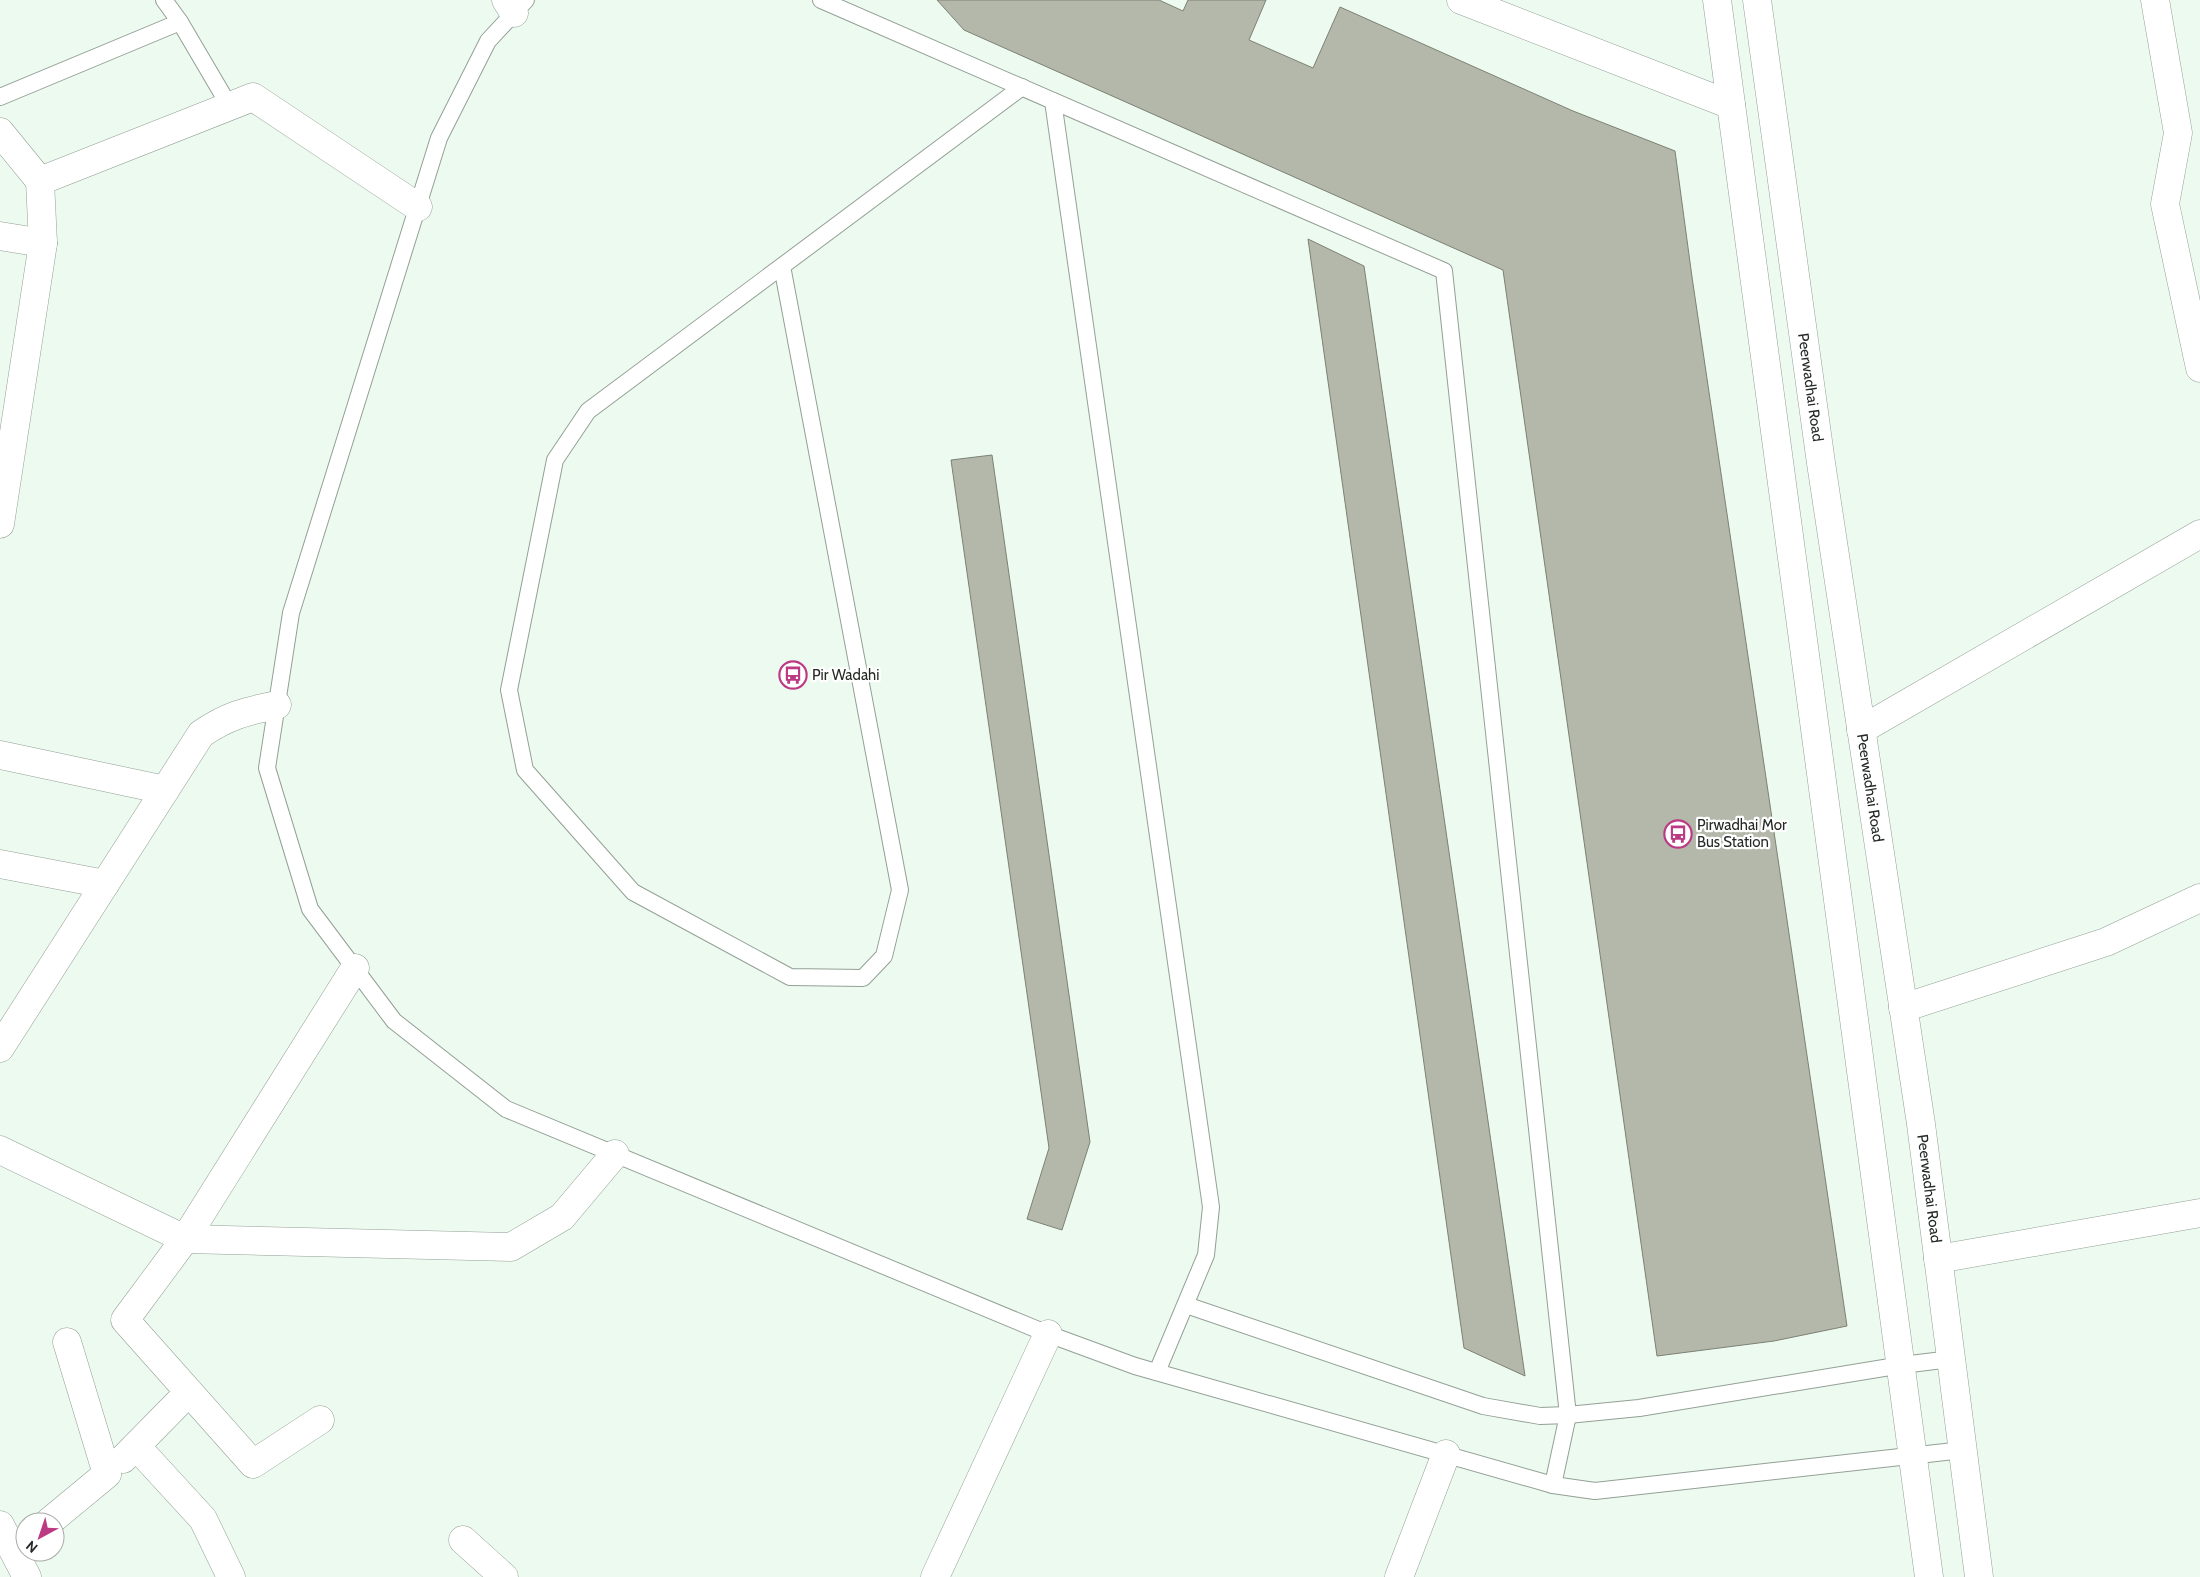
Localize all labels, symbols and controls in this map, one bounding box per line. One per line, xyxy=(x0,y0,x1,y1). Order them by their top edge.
street label: Peerwadhai Road xyxy=(1794,332,1827,443)
bus stop icon: Pir Wadahi xyxy=(778,660,808,690)
place label: Pir Wadahi xyxy=(812,666,879,684)
street label: Peerwadhai Road xyxy=(1853,733,1887,843)
place label: Pirwadhai Mor Bus Station xyxy=(1697,816,1787,851)
bus stop icon: Pirwadhai Mor Bus Station xyxy=(1663,819,1693,849)
street label: Peerwadhai Road xyxy=(1913,1133,1945,1244)
north arrow xyxy=(15,1512,65,1562)
text: N xyxy=(22,1537,41,1557)

